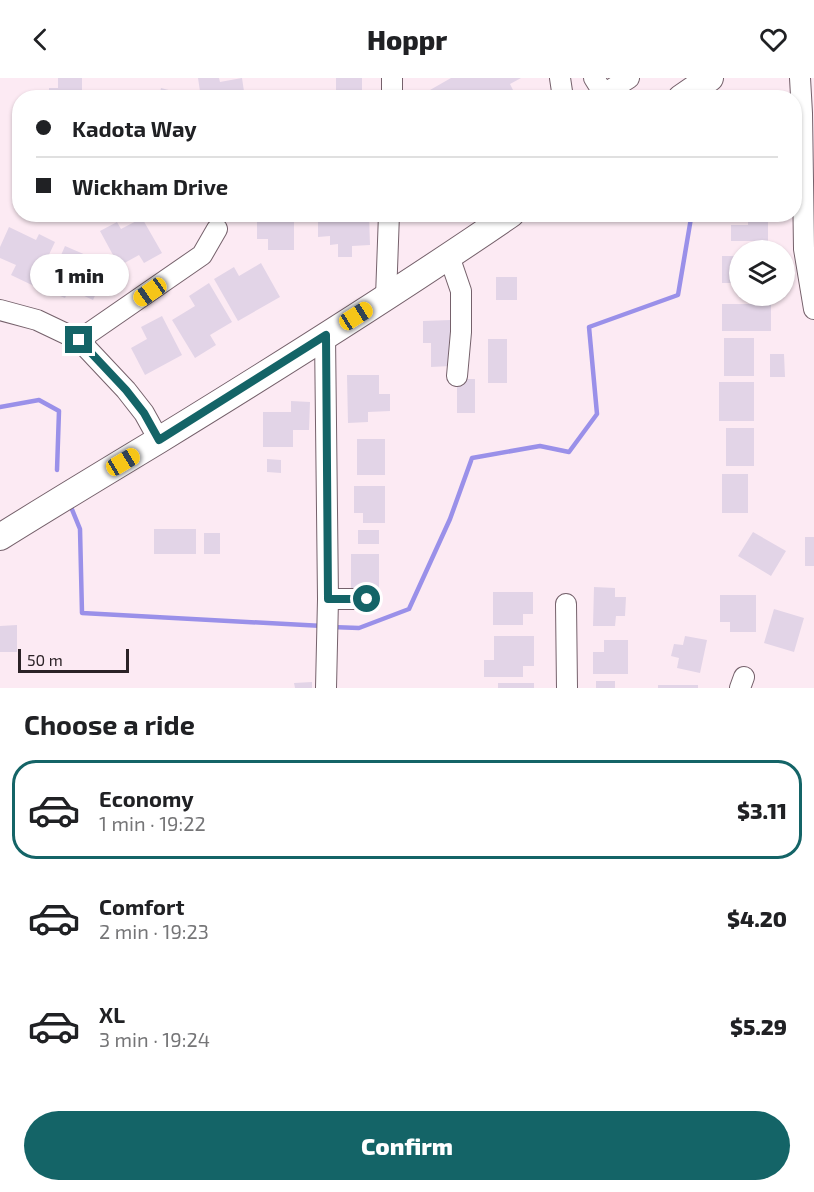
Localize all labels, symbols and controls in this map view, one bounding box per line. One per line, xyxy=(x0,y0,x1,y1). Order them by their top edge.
icon: back xyxy=(24,23,57,56)
text: Hoppr xyxy=(367,23,447,55)
icon: heart xyxy=(757,23,790,56)
text: Kadota Way xyxy=(72,115,197,141)
text: Wickham Drive xyxy=(72,173,228,199)
map controls xyxy=(729,240,795,306)
button: layers xyxy=(729,240,795,306)
callout: 1 min xyxy=(29,253,128,295)
text: 1 min xyxy=(55,263,104,287)
car xyxy=(130,274,170,310)
car xyxy=(336,299,376,333)
route end xyxy=(65,326,92,353)
car xyxy=(103,445,143,479)
route start xyxy=(353,585,380,612)
scale bar xyxy=(18,646,129,674)
text: 50 m xyxy=(27,650,63,669)
text: Choose a ride xyxy=(24,708,195,740)
icon: car xyxy=(27,783,81,837)
text: Economy xyxy=(99,785,194,811)
text: $3.11 xyxy=(737,797,787,823)
text: 1 min · 19:22 xyxy=(99,811,206,835)
icon: car xyxy=(27,891,81,945)
text: Comfort xyxy=(99,893,184,919)
text: $4.20 xyxy=(727,905,787,931)
text: 2 min · 19:23 xyxy=(99,919,209,943)
icon: car xyxy=(27,999,81,1053)
text: XL xyxy=(99,1001,125,1027)
text: $5.29 xyxy=(730,1013,787,1039)
text: 3 min · 19:24 xyxy=(99,1027,210,1051)
button: Confirm xyxy=(24,1111,790,1180)

